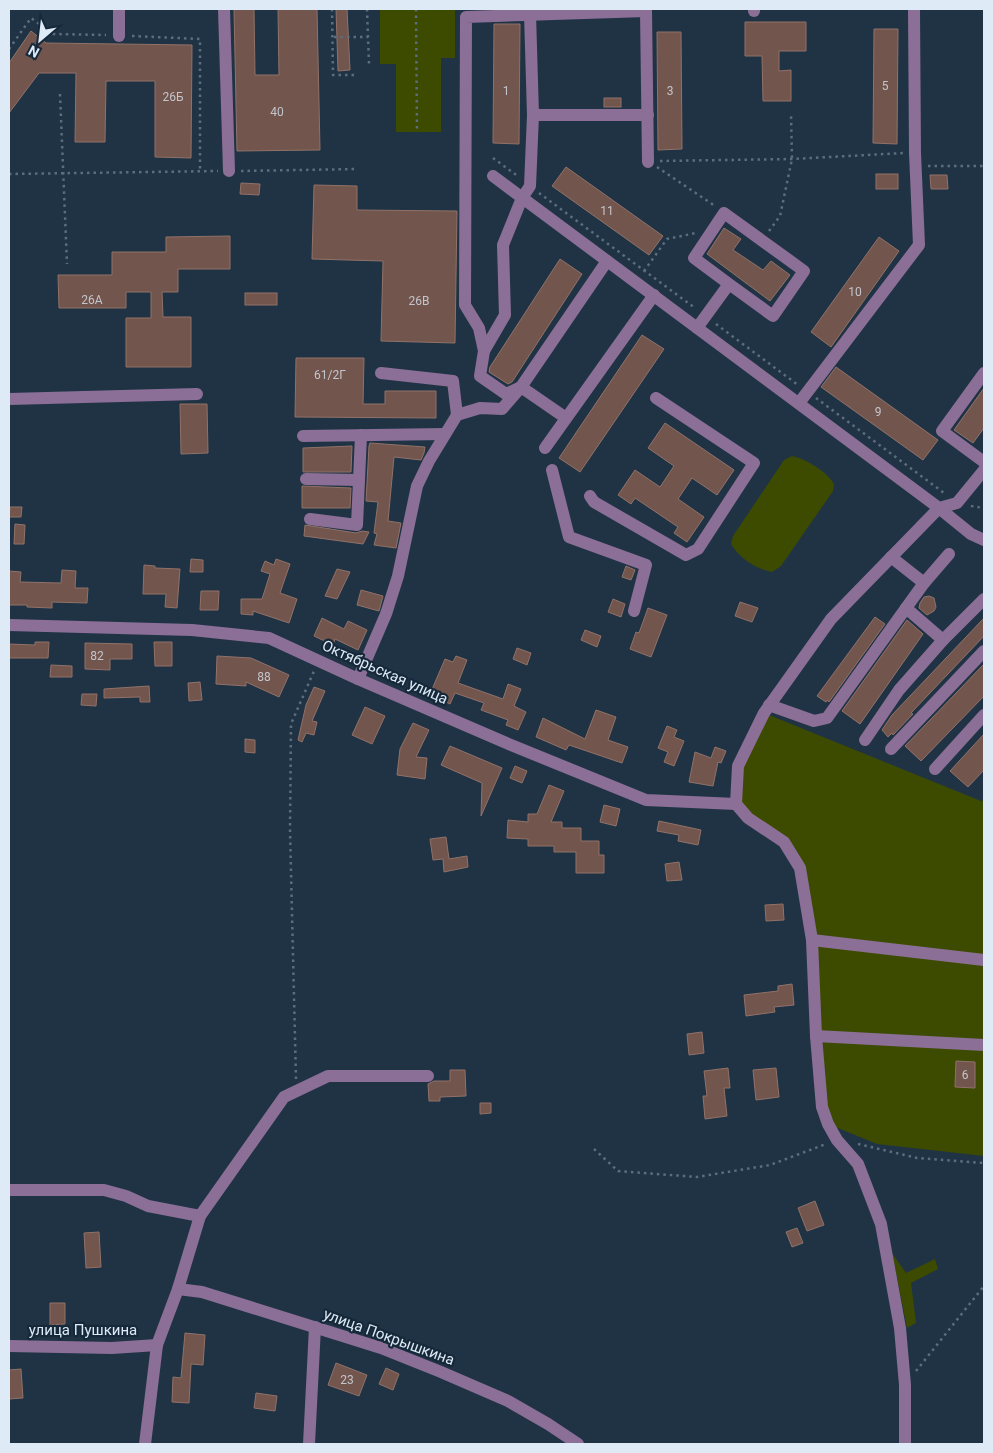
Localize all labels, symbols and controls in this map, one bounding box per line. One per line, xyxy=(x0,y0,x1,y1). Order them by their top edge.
north arrow xyxy=(15,15,65,65)
text: N xyxy=(26,42,42,61)
house number: 5 xyxy=(882,79,889,93)
house number: 1 xyxy=(503,84,509,98)
house number: 3 xyxy=(667,84,673,98)
house number: 26Б xyxy=(162,90,184,104)
house number: 40 xyxy=(270,105,284,119)
house number: 11 xyxy=(600,204,614,218)
house number: 10 xyxy=(848,285,862,299)
house number: 26А xyxy=(81,293,103,307)
house number: 26В xyxy=(409,294,429,308)
house number: 61/2Г xyxy=(314,368,346,382)
house number: 9 xyxy=(875,405,881,419)
street label: Октябрьская улица xyxy=(319,636,451,708)
house number: 82 xyxy=(90,649,104,663)
house number: 88 xyxy=(257,670,271,684)
house number: 6 xyxy=(962,1068,969,1082)
street label: улица Покрышкина xyxy=(321,1305,457,1369)
street label: улица Пушкина xyxy=(29,1321,137,1339)
house number: 23 xyxy=(340,1373,354,1387)

